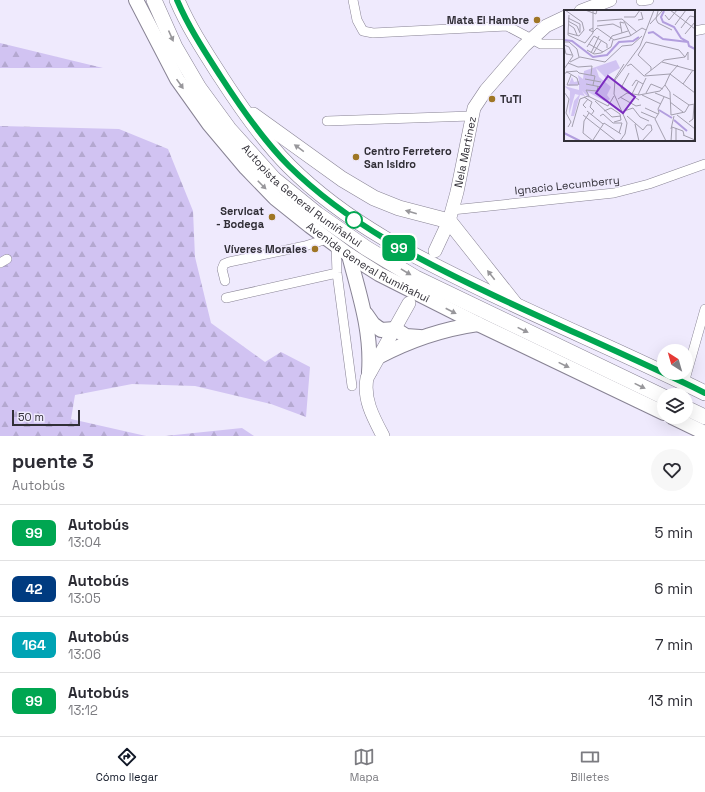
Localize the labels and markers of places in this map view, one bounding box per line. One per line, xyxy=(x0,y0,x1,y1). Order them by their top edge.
place label: Mata El Hambre xyxy=(447,13,529,27)
marker: Mata El Hambre xyxy=(532,15,542,25)
place label: TuTi xyxy=(500,92,522,106)
marker: TuTi xyxy=(487,94,497,104)
place label: Centro Ferretero San Isidro xyxy=(364,144,452,171)
marker: Centro Ferretero San Isidro xyxy=(351,152,361,162)
place label: Servicat - Bodega xyxy=(216,204,265,231)
unlabelled marker xyxy=(345,211,363,229)
marker: Servicat - Bodega xyxy=(267,212,277,222)
place label: Víveres Morales xyxy=(224,242,307,256)
marker: Víveres Morales xyxy=(310,244,320,254)

